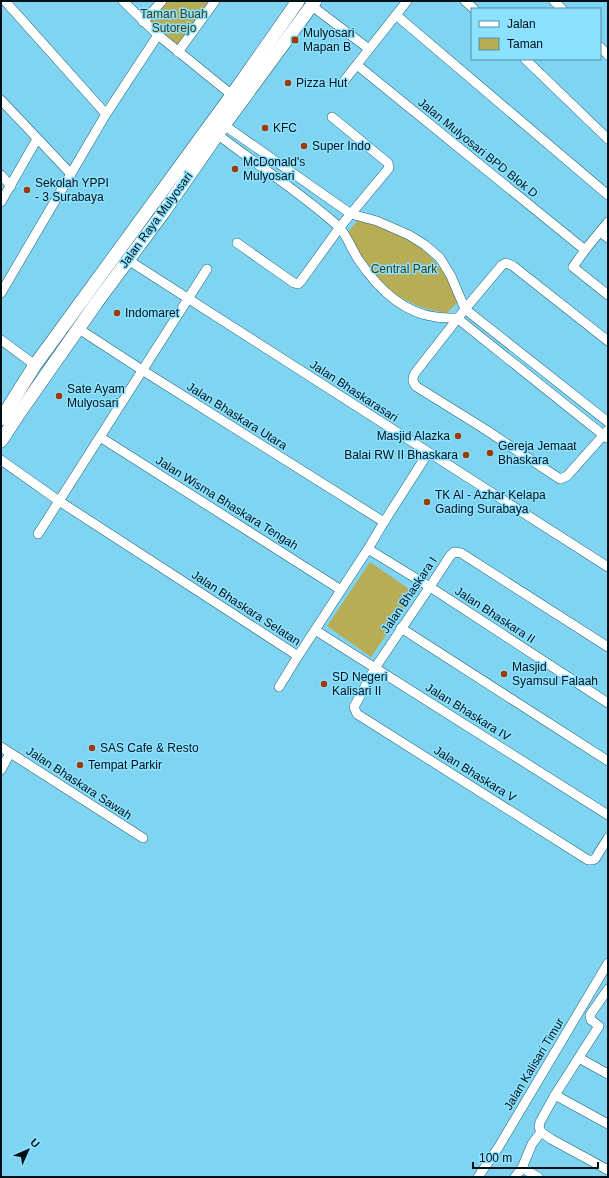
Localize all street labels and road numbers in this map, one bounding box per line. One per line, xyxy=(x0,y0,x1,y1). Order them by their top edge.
street label: Jalan Mulyosari BPD Blok D xyxy=(415,95,541,201)
street label: Jalan Raya Mulyosari xyxy=(117,169,195,271)
street label: Jalan Bhaskarasari xyxy=(307,357,401,425)
street label: Jalan Bhaskara Utara xyxy=(184,379,290,453)
street label: Jalan Wisma Bhaskara Tengah xyxy=(153,453,301,553)
street label: Jalan Bhaskara I xyxy=(378,554,440,636)
street label: Jalan Bhaskara Selatan xyxy=(189,568,303,648)
street label: Jalan Bhaskara II xyxy=(452,584,538,646)
street label: Jalan Bhaskara IV xyxy=(423,680,513,744)
street label: Jalan Bhaskara V xyxy=(431,743,519,805)
street label: Jalan Bhaskara Sawah xyxy=(24,744,134,822)
street label: Jalan Kalisari Timur xyxy=(501,1016,567,1112)

